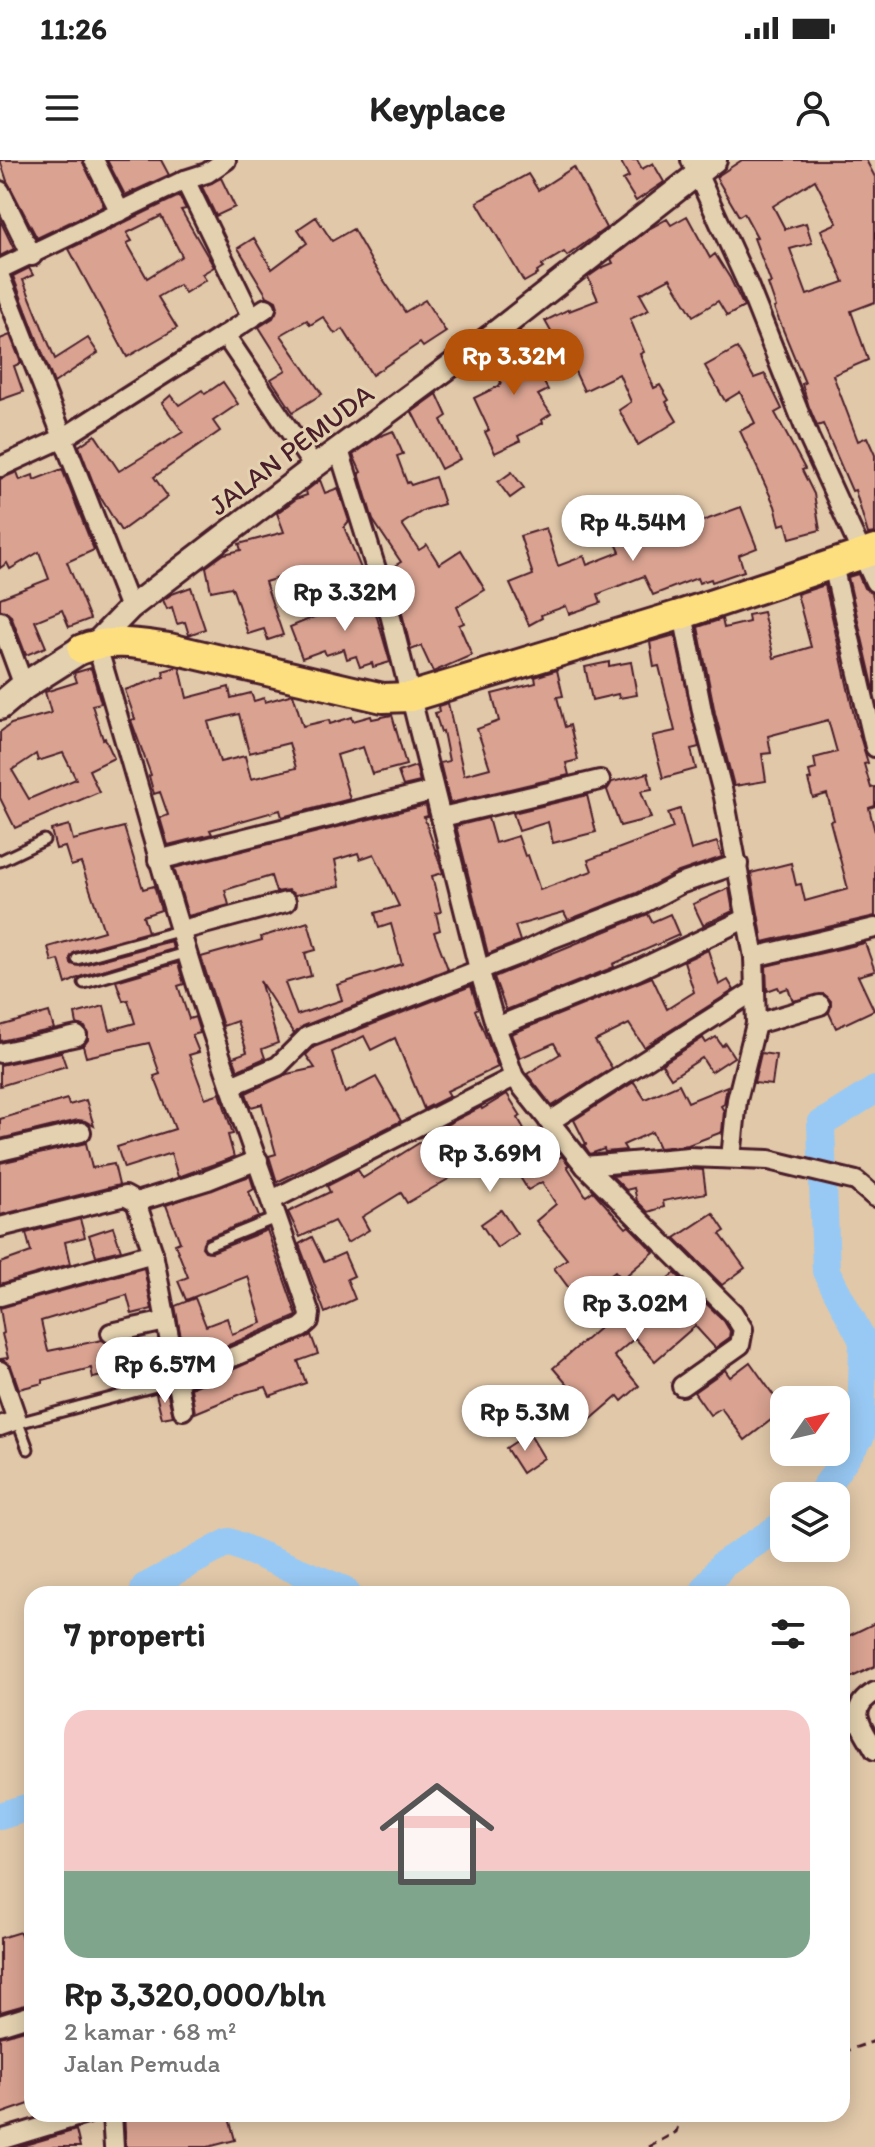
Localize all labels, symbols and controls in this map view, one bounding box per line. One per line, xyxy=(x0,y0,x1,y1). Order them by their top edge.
text: 11:26 xyxy=(40,10,107,47)
icon: menu xyxy=(40,86,84,130)
icon: person xyxy=(791,86,835,130)
text: Keyplace xyxy=(369,87,506,130)
pin: Rp 3.32M xyxy=(431,329,597,397)
text: Rp 3.32M xyxy=(462,339,566,371)
street label: JALAN PEMUDA xyxy=(202,376,380,522)
pin: Rp 4.54M xyxy=(550,495,716,563)
text: Rp 4.54M xyxy=(579,505,687,537)
pin: Rp 3.32M xyxy=(262,565,428,633)
text: Rp 3.32M xyxy=(293,575,397,607)
pin: Rp 3.69M xyxy=(407,1126,573,1194)
text: Rp 3.69M xyxy=(438,1136,542,1168)
pin: Rp 3.02M xyxy=(552,1276,718,1344)
text: Rp 3.02M xyxy=(582,1286,688,1318)
pin: Rp 6.57M xyxy=(82,1337,248,1405)
text: Rp 6.57M xyxy=(114,1347,216,1379)
pin: Rp 5.3M xyxy=(451,1385,599,1453)
north arrow xyxy=(770,1386,850,1466)
map controls xyxy=(770,1386,850,1562)
text: Rp 5.3M xyxy=(480,1395,570,1427)
button: layers xyxy=(770,1482,850,1562)
icon: filters xyxy=(766,1612,810,1656)
text: 7 properti xyxy=(64,1614,206,1655)
icon: home xyxy=(365,1762,509,1906)
text: Rp 3,320,000/bln xyxy=(64,1974,326,2015)
text: 2 kamar · 68 m² xyxy=(64,2015,236,2047)
text: Jalan Pemuda xyxy=(64,2047,220,2079)

